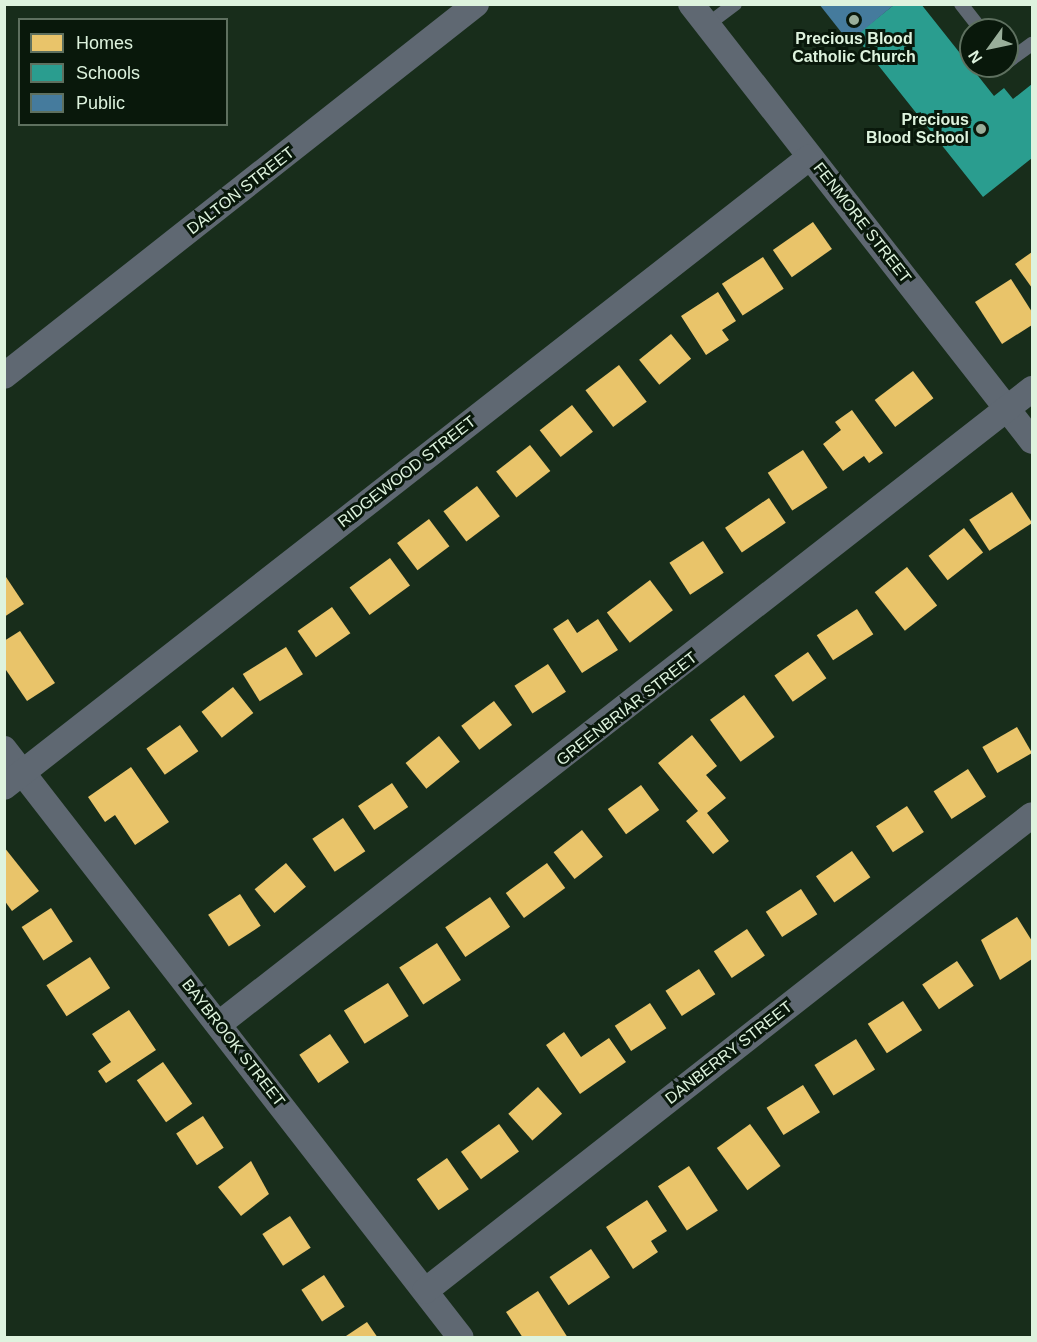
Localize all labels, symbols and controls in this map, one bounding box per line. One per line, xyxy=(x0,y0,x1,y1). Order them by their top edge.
marker: Precious Blood Catholic Church xyxy=(847,13,861,27)
legend xyxy=(18,18,228,126)
north arrow xyxy=(959,18,1019,78)
place label: Precious Blood Catholic Church xyxy=(792,29,916,67)
text: Homes xyxy=(76,33,133,53)
text: N xyxy=(965,48,985,66)
text: Schools xyxy=(76,63,140,83)
text: Public xyxy=(76,93,125,113)
place label: Precious Blood School xyxy=(866,110,969,148)
marker: Precious Blood School xyxy=(974,122,988,136)
street label: DALTON STREET xyxy=(183,143,299,239)
street label: FENMORE STREET xyxy=(809,159,915,287)
street label: RIDGEWOOD STREET xyxy=(334,412,480,532)
street label: GREENBRIAR STREET xyxy=(553,648,701,770)
street label: BAYBROOK STREET xyxy=(177,976,289,1110)
street label: DANBERRY STREET xyxy=(662,997,796,1109)

